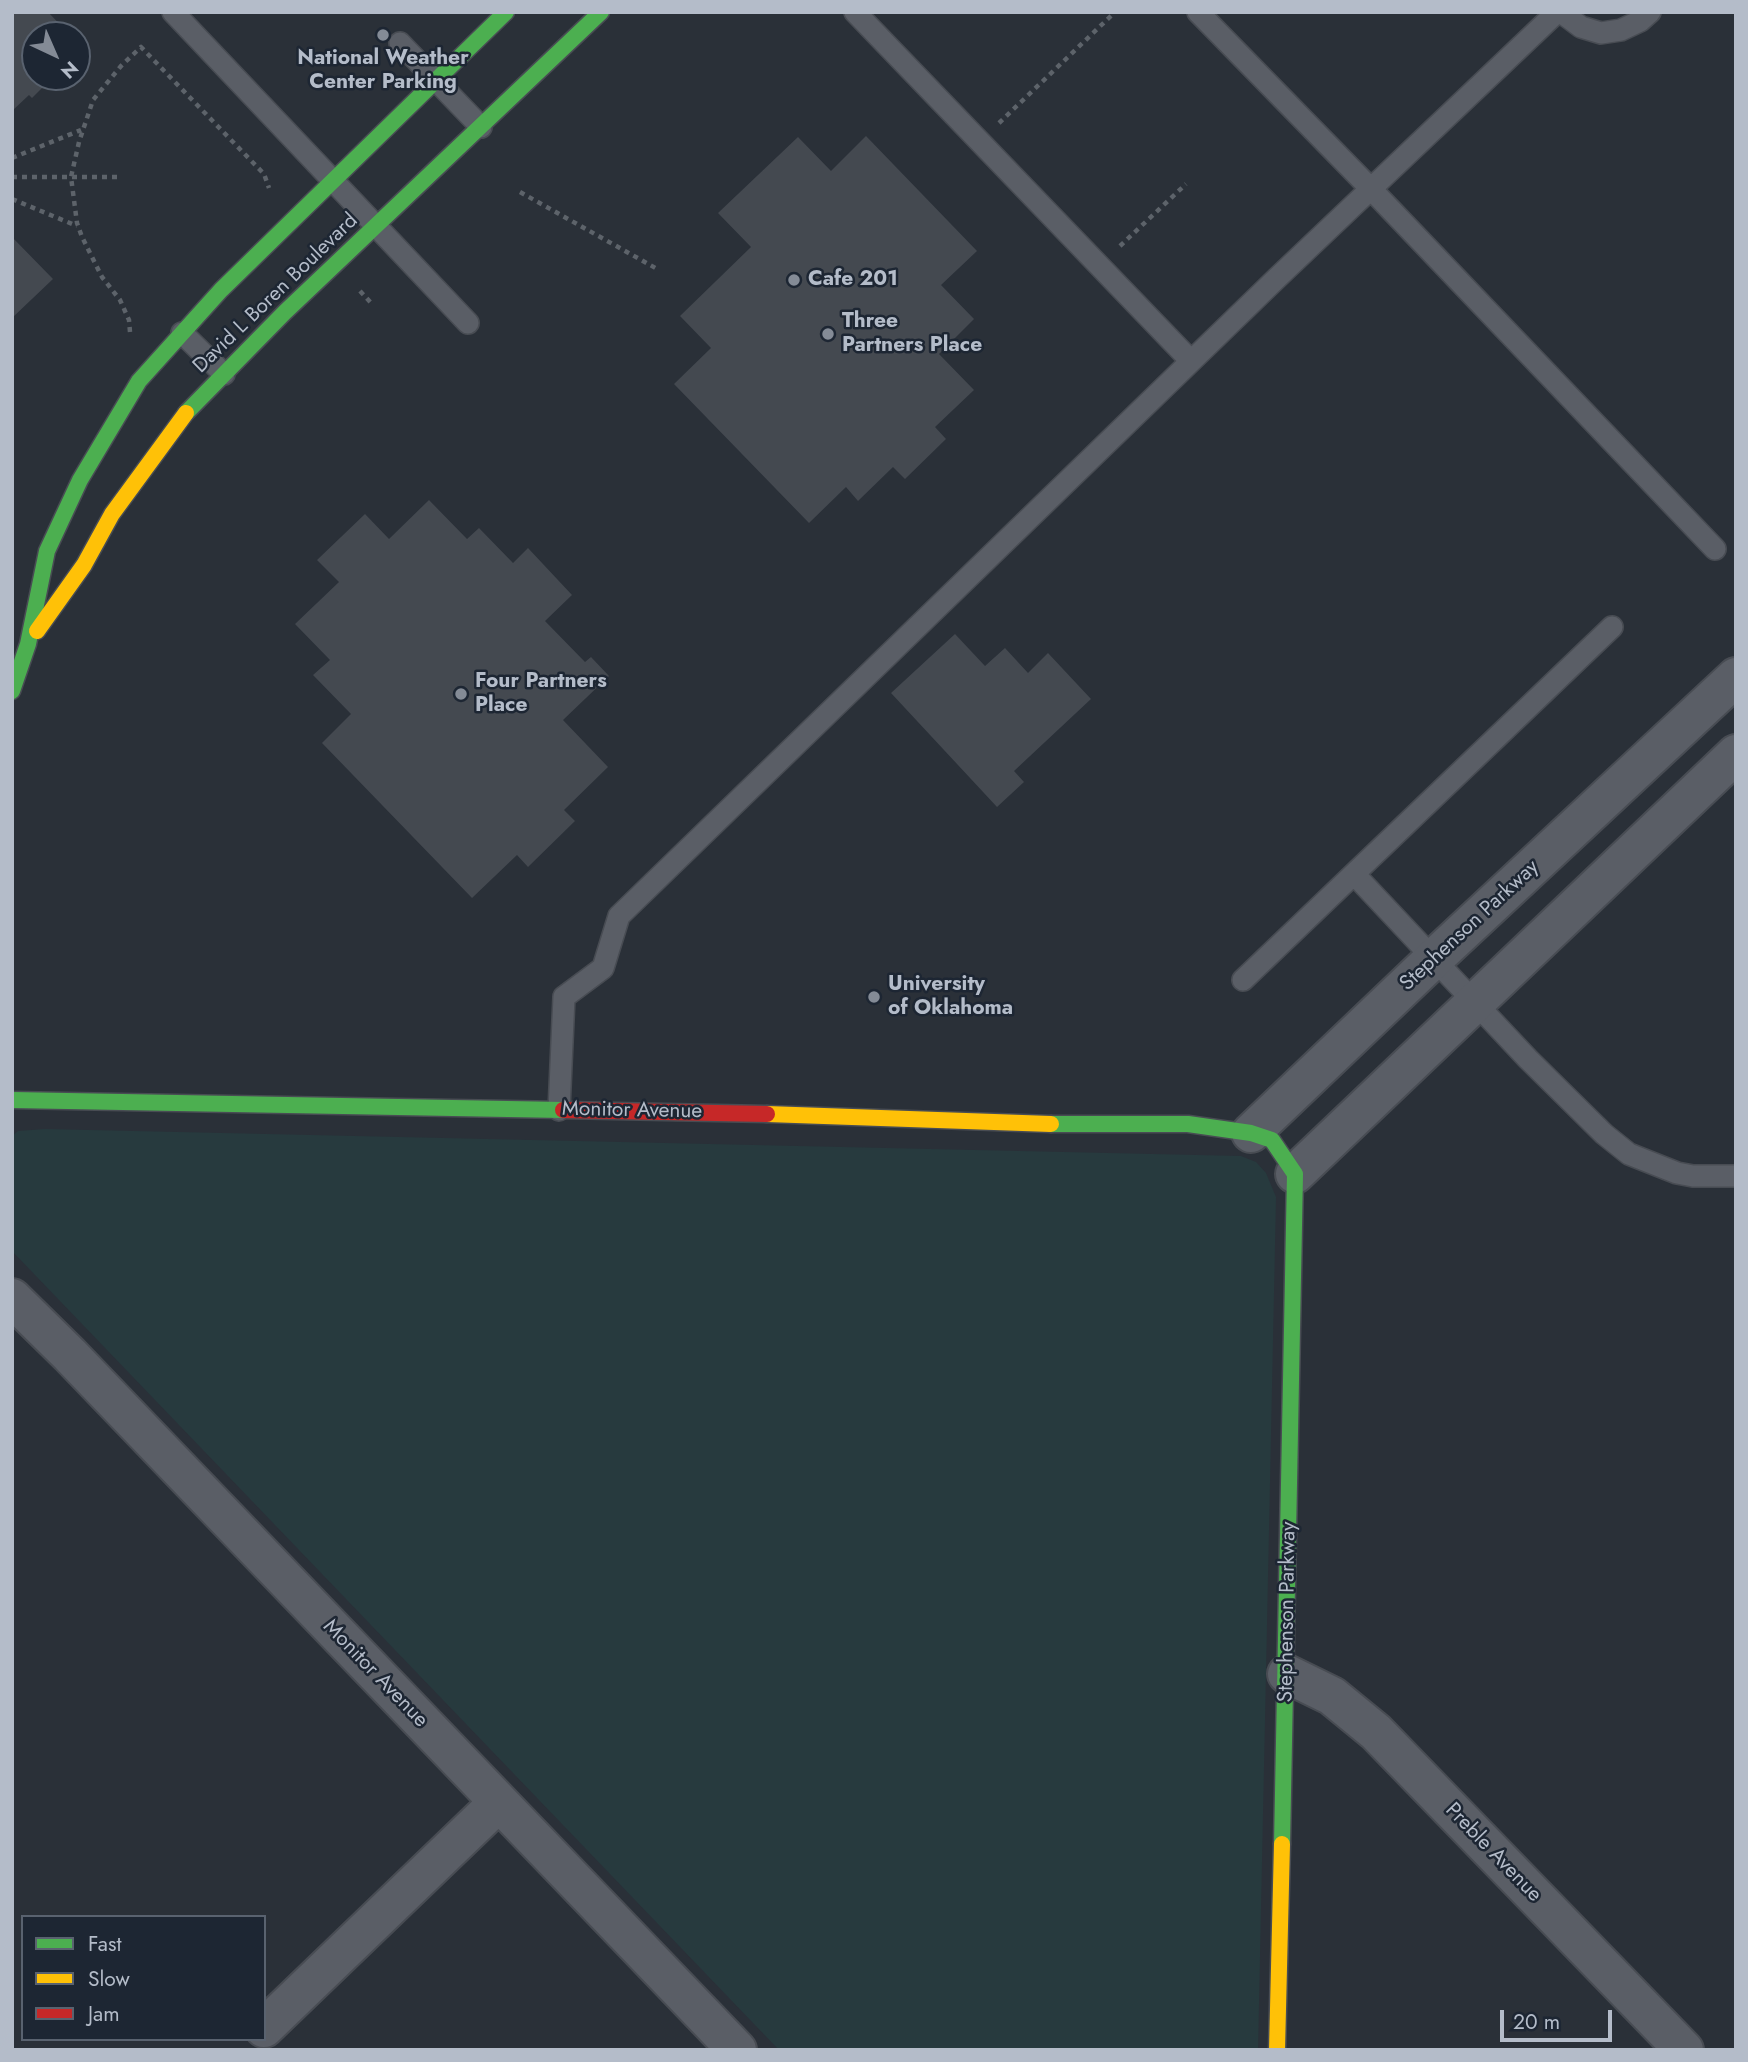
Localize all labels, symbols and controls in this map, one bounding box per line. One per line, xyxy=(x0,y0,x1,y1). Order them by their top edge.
north arrow xyxy=(21,21,91,91)
marker: National Weather Center Parking xyxy=(375,27,391,43)
place label: National Weather Center Parking xyxy=(297,46,469,96)
text: N xyxy=(55,55,84,85)
street label: David L Boren Boulevard xyxy=(188,209,364,379)
place label: Cafe 201 xyxy=(808,267,898,293)
marker: Cafe 201 xyxy=(786,272,802,288)
place label: Three Partners Place xyxy=(842,309,982,359)
marker: Three Partners Place xyxy=(820,326,836,342)
place label: Four Partners Place xyxy=(475,669,607,719)
marker: Four Partners Place xyxy=(453,686,469,702)
street label: Stephenson Parkway xyxy=(1395,855,1545,997)
place label: University of Oklahoma xyxy=(888,972,1013,1022)
marker: University of Oklahoma xyxy=(866,989,882,1005)
street label: Monitor Avenue xyxy=(562,1097,702,1125)
street label: Stephenson Parkway xyxy=(1274,1521,1302,1703)
street label: Monitor Avenue xyxy=(317,1615,433,1733)
street label: Preble Avenue xyxy=(1439,1798,1547,1908)
legend xyxy=(21,1915,266,2041)
text: Fast xyxy=(88,1929,121,1959)
text: Slow xyxy=(88,1964,130,1994)
scale bar xyxy=(1503,1996,1615,2040)
text: Jam xyxy=(88,1999,120,2029)
text: 20 m xyxy=(1513,2007,1560,2037)

